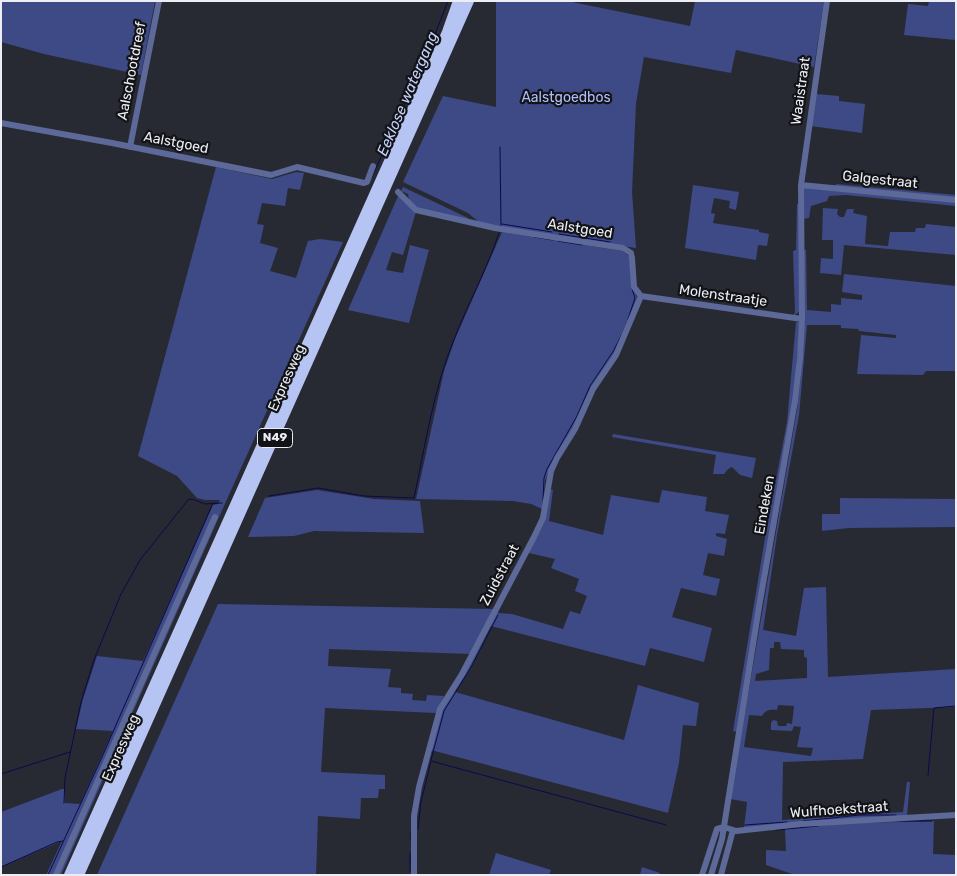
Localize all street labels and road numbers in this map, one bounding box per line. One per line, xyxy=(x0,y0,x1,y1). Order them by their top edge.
street label: Aalschootdreef xyxy=(114,20,150,122)
street label: Waaistraat xyxy=(788,56,814,126)
street label: Aalstgoed xyxy=(142,128,210,158)
street label: Galgestraat xyxy=(842,168,918,192)
street label: Aalstgoed xyxy=(546,216,614,242)
street label: Molenstraatje xyxy=(678,281,768,311)
street label: Expresweg xyxy=(265,342,309,414)
road number: N49 xyxy=(258,428,292,448)
street label: Eindeken xyxy=(752,474,778,536)
street label: Zuidstraat xyxy=(477,541,523,609)
street label: Expresweg xyxy=(99,712,143,784)
street label: Wulfhoekstraat xyxy=(789,798,889,822)

